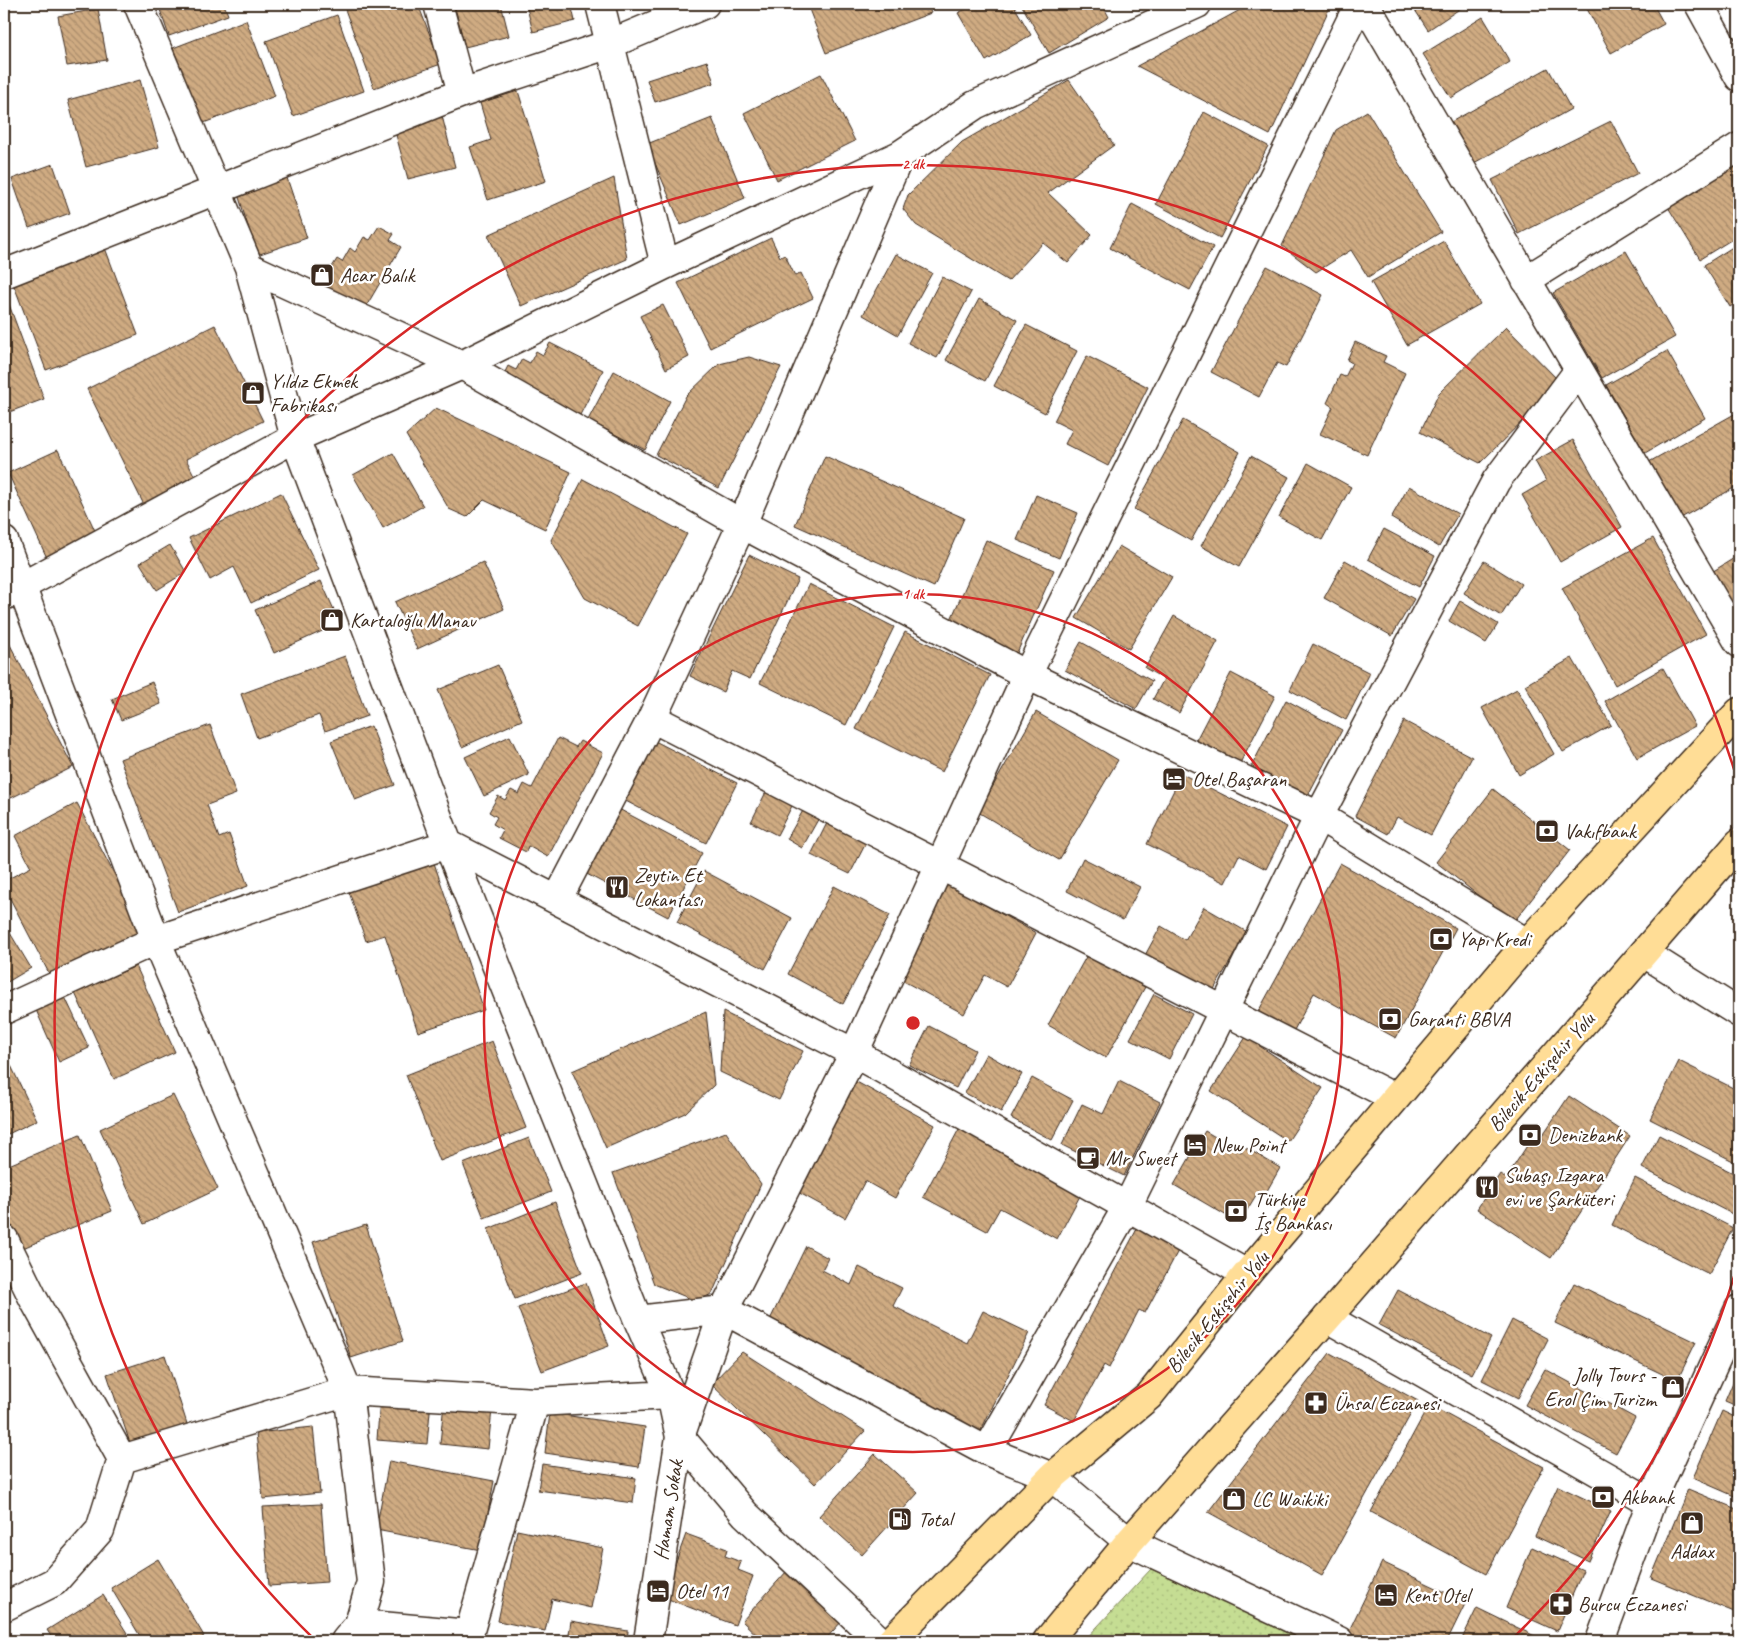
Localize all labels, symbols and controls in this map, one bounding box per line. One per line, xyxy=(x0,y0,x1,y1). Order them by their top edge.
text: 2 dk xyxy=(902,155,925,174)
shop icon: Acar Balık xyxy=(309,262,335,288)
place label: Acar Balık xyxy=(340,262,417,288)
place label: Yıldız Ekmek Fabrikası xyxy=(270,368,359,418)
shop icon: Yıldız Ekmek Fabrikası xyxy=(240,380,266,406)
text: 1 dk xyxy=(902,585,925,604)
shop icon: Kartaloğlu Manav xyxy=(319,607,345,633)
place label: Kartaloğlu Manav xyxy=(350,607,477,633)
hotel icon: Otel Başaran xyxy=(1161,766,1187,792)
place label: Otel Başaran xyxy=(1192,766,1287,792)
bank icon: Vakıfbank xyxy=(1534,818,1560,844)
place label: Vakıfbank xyxy=(1564,818,1638,844)
place label: Zeytin Et Lokantası xyxy=(634,862,704,912)
restaurant icon: Zeytin Et Lokantası xyxy=(604,874,630,900)
bank icon: Yapı Kredi xyxy=(1428,926,1454,952)
place label: Yapı Kredi xyxy=(1458,926,1533,952)
bank icon: Garanti BBVA xyxy=(1377,1006,1403,1032)
place label: Garanti BBVA xyxy=(1408,1006,1511,1032)
street label: Bilecik-Eskişehir Yolu xyxy=(1482,1006,1601,1137)
centre of rings xyxy=(904,1014,922,1032)
bank icon: Denizbank xyxy=(1517,1122,1543,1148)
place label: Denizbank xyxy=(1548,1122,1623,1148)
hotel icon: New Point xyxy=(1182,1132,1208,1158)
place label: New Point xyxy=(1212,1132,1288,1158)
cafe icon: Mr Sweet xyxy=(1075,1145,1101,1171)
place label: Mr Sweet xyxy=(1106,1145,1178,1171)
place label: Subaşı Izgara evi ve Şarküteri xyxy=(1504,1162,1616,1212)
restaurant icon: Subaşı Izgara evi ve Şarküteri xyxy=(1474,1174,1500,1200)
place label: Türkiye İş Bankası xyxy=(1254,1186,1332,1236)
bank icon: Türkiye İş Bankası xyxy=(1223,1198,1249,1224)
street label: Bilecik-Eskişehir Yolu xyxy=(1160,1245,1275,1378)
place label: Jolly Tours - Erol Çim Turizm xyxy=(1545,1362,1658,1412)
shop icon: Jolly Tours - Erol Çim Turizm xyxy=(1660,1374,1686,1400)
pharmacy icon: Ünsal Eczanesi xyxy=(1303,1390,1329,1416)
place label: Ünsal Eczanesi xyxy=(1334,1390,1443,1416)
street label: Hamam Sokak xyxy=(647,1456,689,1562)
bank icon: Akbank xyxy=(1590,1484,1616,1510)
place label: Akbank xyxy=(1620,1484,1676,1510)
shop icon: LC Waikiki xyxy=(1221,1486,1247,1512)
place label: LC Waikiki xyxy=(1252,1486,1330,1512)
fuel station icon: Total xyxy=(887,1506,913,1532)
place label: Total xyxy=(918,1506,956,1532)
shop icon: Addax xyxy=(1679,1510,1705,1536)
place label: Addax xyxy=(1670,1538,1716,1564)
hotel icon: Otel 11 xyxy=(645,1578,671,1604)
place label: Otel 11 xyxy=(676,1578,730,1604)
hotel icon: Kent Otel xyxy=(1373,1582,1399,1608)
place label: Kent Otel xyxy=(1404,1582,1473,1608)
pharmacy icon: Burcu Eczanesi xyxy=(1548,1591,1574,1617)
place label: Burcu Eczanesi xyxy=(1578,1591,1689,1617)

